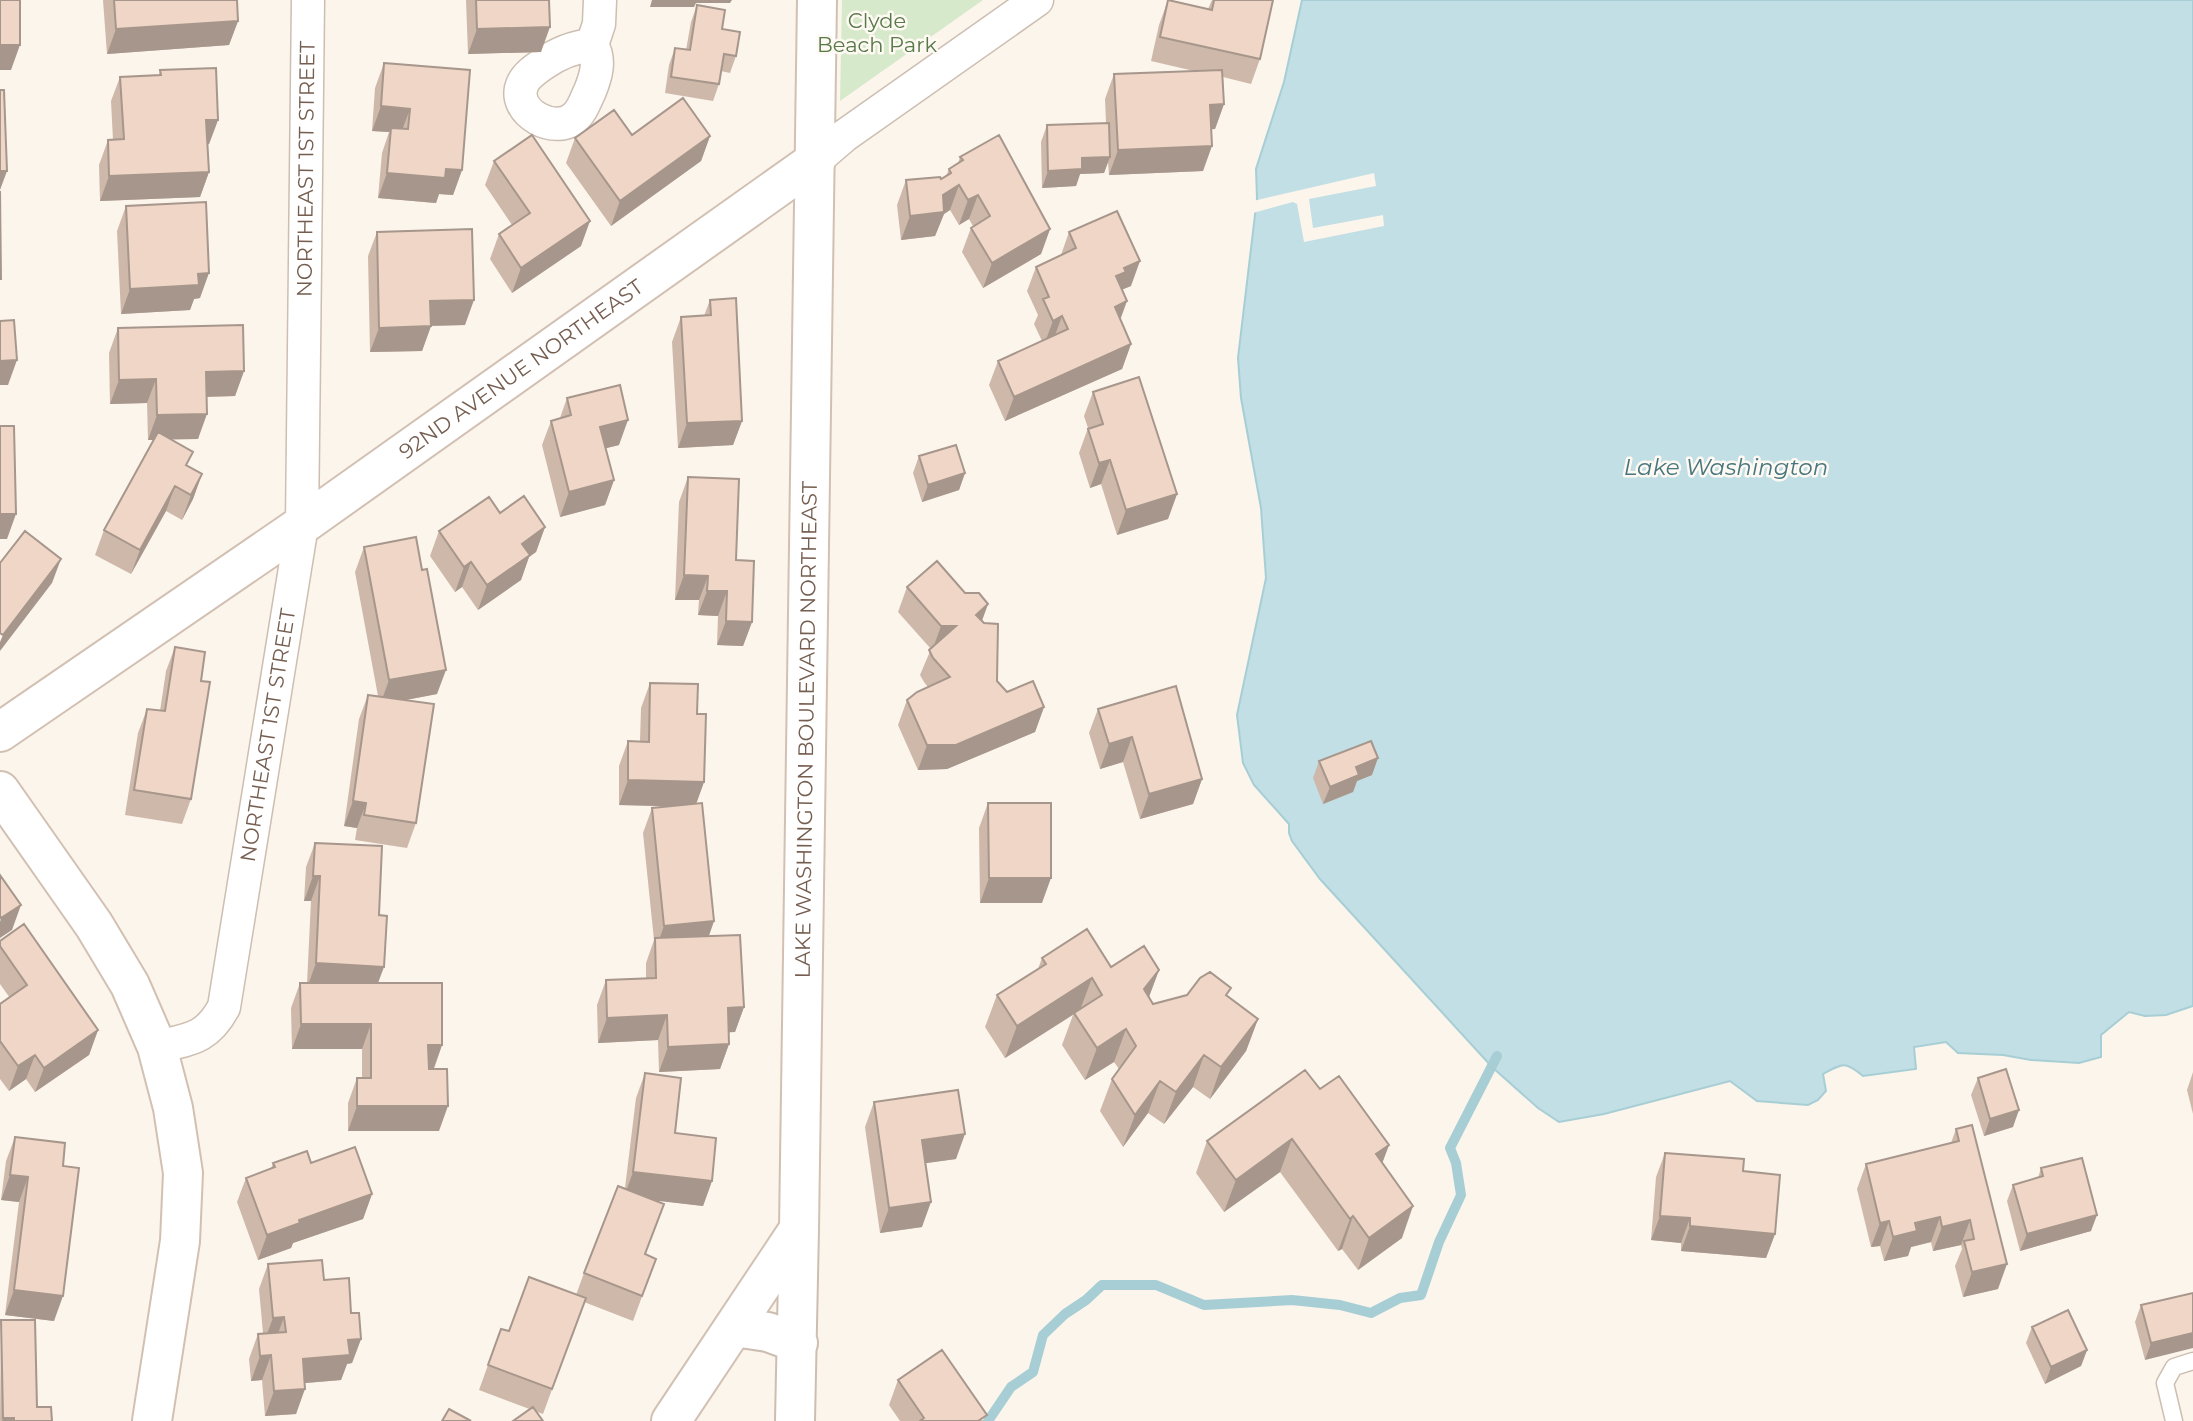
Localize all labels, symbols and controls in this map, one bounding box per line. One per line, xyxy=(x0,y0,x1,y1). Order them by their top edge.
park label: Clyde Beach Park xyxy=(817,8,937,57)
street label: NORTHEAST 1ST STREET xyxy=(292,41,320,297)
street label: 92ND AVENUE NORTHEAST xyxy=(394,274,648,464)
water label: Lake Washington xyxy=(1624,453,1828,481)
street label: LAKE WASHINGTON BOULEVARD NORTHEAST xyxy=(790,481,822,979)
street label: NORTHEAST 1ST STREET xyxy=(235,607,300,864)

